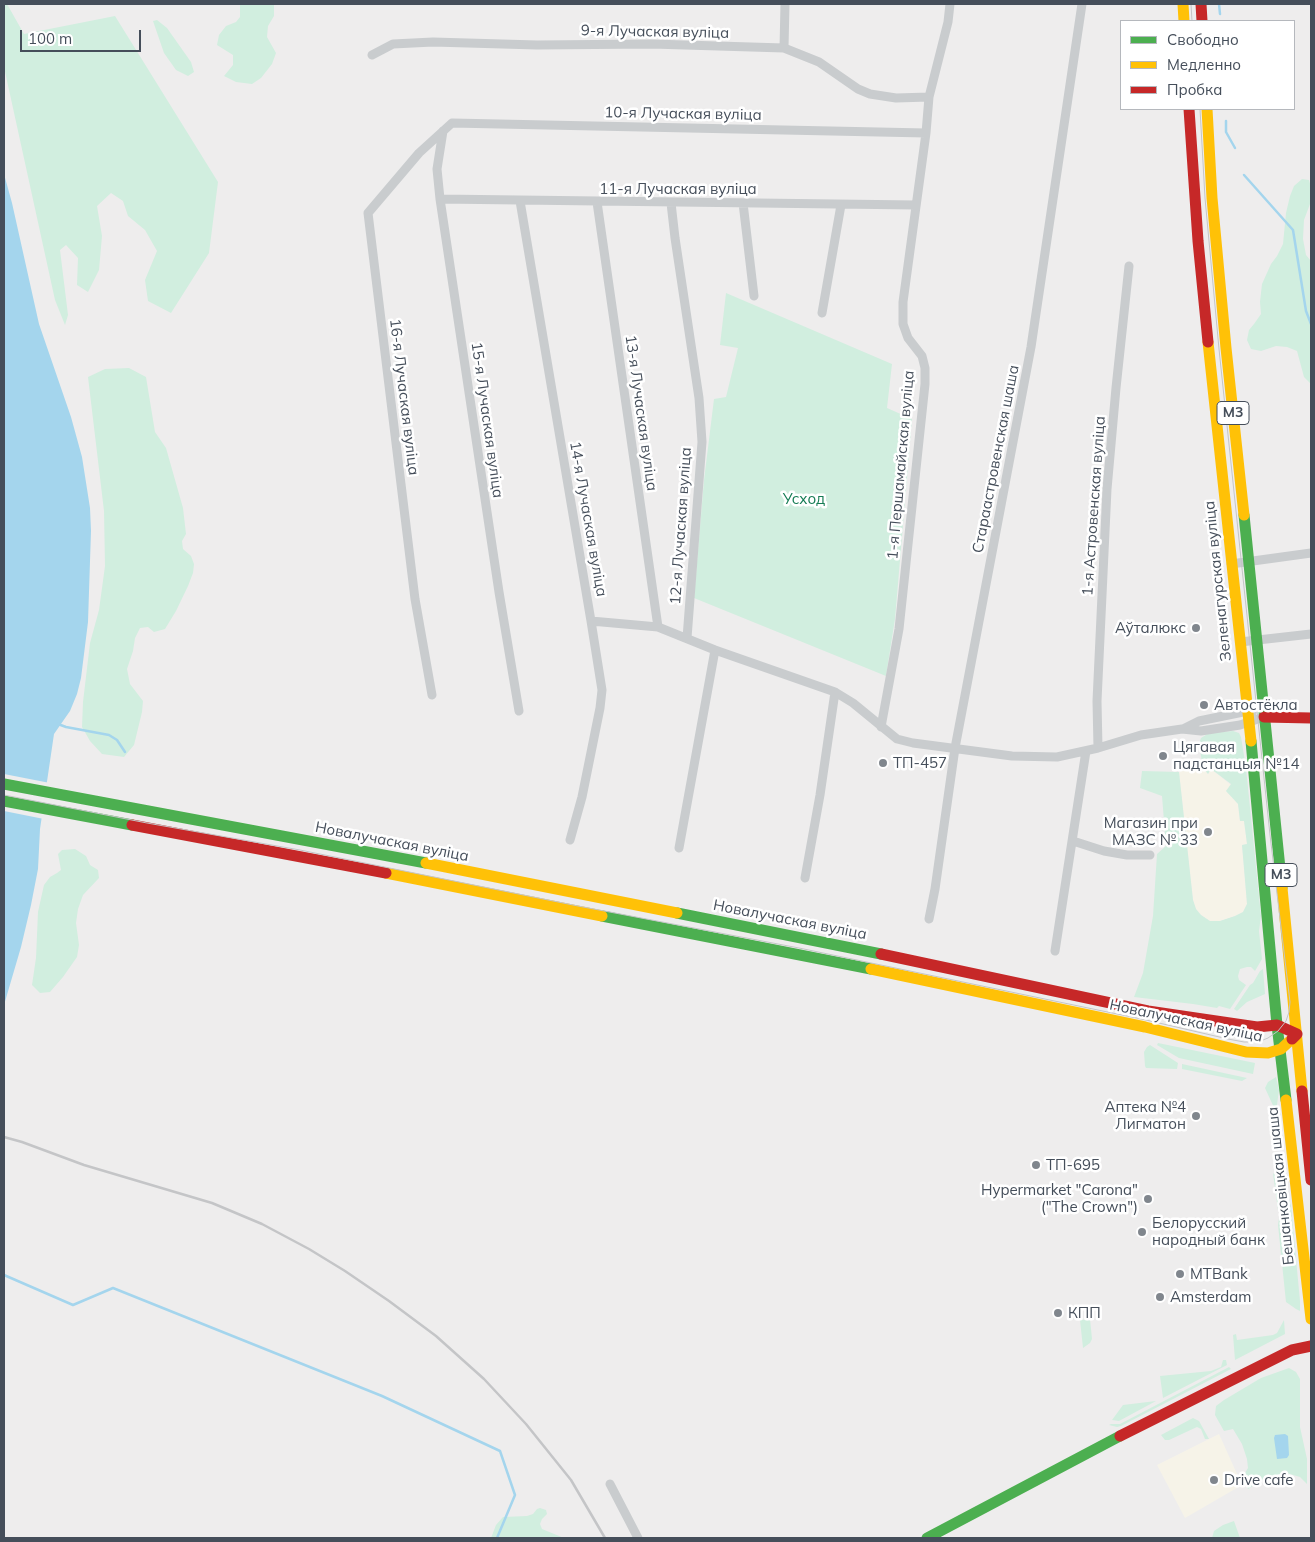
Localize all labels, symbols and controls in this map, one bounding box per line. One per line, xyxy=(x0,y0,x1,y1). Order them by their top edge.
scale bar xyxy=(22,20,144,52)
legend xyxy=(1120,20,1295,110)
street label: 9-я Лучаская вуліца xyxy=(581,22,729,42)
text: 100 m xyxy=(28,29,72,48)
text: Свободно xyxy=(1167,30,1239,49)
text: Медленно xyxy=(1167,55,1241,74)
text: Пробка xyxy=(1167,80,1222,99)
street label: 10-я Лучаская вуліца xyxy=(604,104,762,124)
street label: 11-я Лучаская вуліца xyxy=(599,180,757,198)
street label: 16-я Лучаская вуліца xyxy=(385,318,423,476)
street label: 13-я Лучаская вуліца xyxy=(621,334,661,492)
street label: 15-я Лучаская вуліца xyxy=(467,341,507,499)
street label: Стараастровенская шаша xyxy=(969,363,1023,555)
street label: 1-я Першамайская вуліца xyxy=(884,370,918,560)
road number: М3 xyxy=(1217,402,1249,424)
street label: 1-я Астровенская вуліца xyxy=(1079,415,1109,597)
street label: 14-я Лучаская вуліца xyxy=(565,440,611,598)
street label: 12-я Лучаская вуліца xyxy=(667,447,695,605)
park label: Усход xyxy=(783,490,825,508)
street label: Зеленагурская вуліца xyxy=(1201,500,1235,662)
place label: Аўталюкс xyxy=(1115,619,1186,637)
marker: Аўталюкс xyxy=(1190,622,1202,634)
place label: Автостёкла xyxy=(1214,696,1298,714)
marker: Автостёкла xyxy=(1198,699,1210,711)
place label: Цягавая падстанцыя №14 xyxy=(1173,738,1299,773)
marker: Цягавая падстанцыя №14 xyxy=(1157,750,1169,762)
place label: ТП-457 xyxy=(893,754,947,772)
marker: ТП-457 xyxy=(877,757,889,769)
place label: Магазин при МАЗС № 33 xyxy=(1104,814,1198,849)
street label: Новалучаская вуліца xyxy=(314,818,470,866)
marker: Магазин при МАЗС № 33 xyxy=(1202,826,1214,838)
road number: М3 xyxy=(1265,864,1297,886)
street label: Новалучаская вуліца xyxy=(712,896,868,944)
street label: Новалучаская вуліца xyxy=(1108,996,1264,1046)
place label: Аптека №4 Лигматон xyxy=(1105,1098,1186,1133)
street label: Бешанковіцкая шаша xyxy=(1264,1106,1298,1266)
marker: Аптека №4 Лигматон xyxy=(1190,1110,1202,1122)
place label: ТП-695 xyxy=(1046,1156,1100,1174)
marker: ТП-695 xyxy=(1030,1159,1042,1171)
place label: Hypermarket "Carona" ("The Crown") xyxy=(981,1181,1138,1216)
marker: Hypermarket "Carona" ("The Crown") xyxy=(1142,1193,1154,1205)
place label: Белорусский народный банк xyxy=(1152,1214,1265,1249)
marker: Белорусский народный банк xyxy=(1136,1226,1148,1238)
place label: MTBank xyxy=(1190,1265,1248,1283)
marker: MTBank xyxy=(1174,1268,1186,1280)
place label: Amsterdam xyxy=(1170,1288,1251,1306)
marker: Amsterdam xyxy=(1154,1291,1166,1303)
place label: КПП xyxy=(1068,1304,1101,1322)
marker: КПП xyxy=(1052,1307,1064,1319)
place label: Drive cafe xyxy=(1224,1471,1294,1489)
marker: Drive cafe xyxy=(1208,1474,1220,1486)

